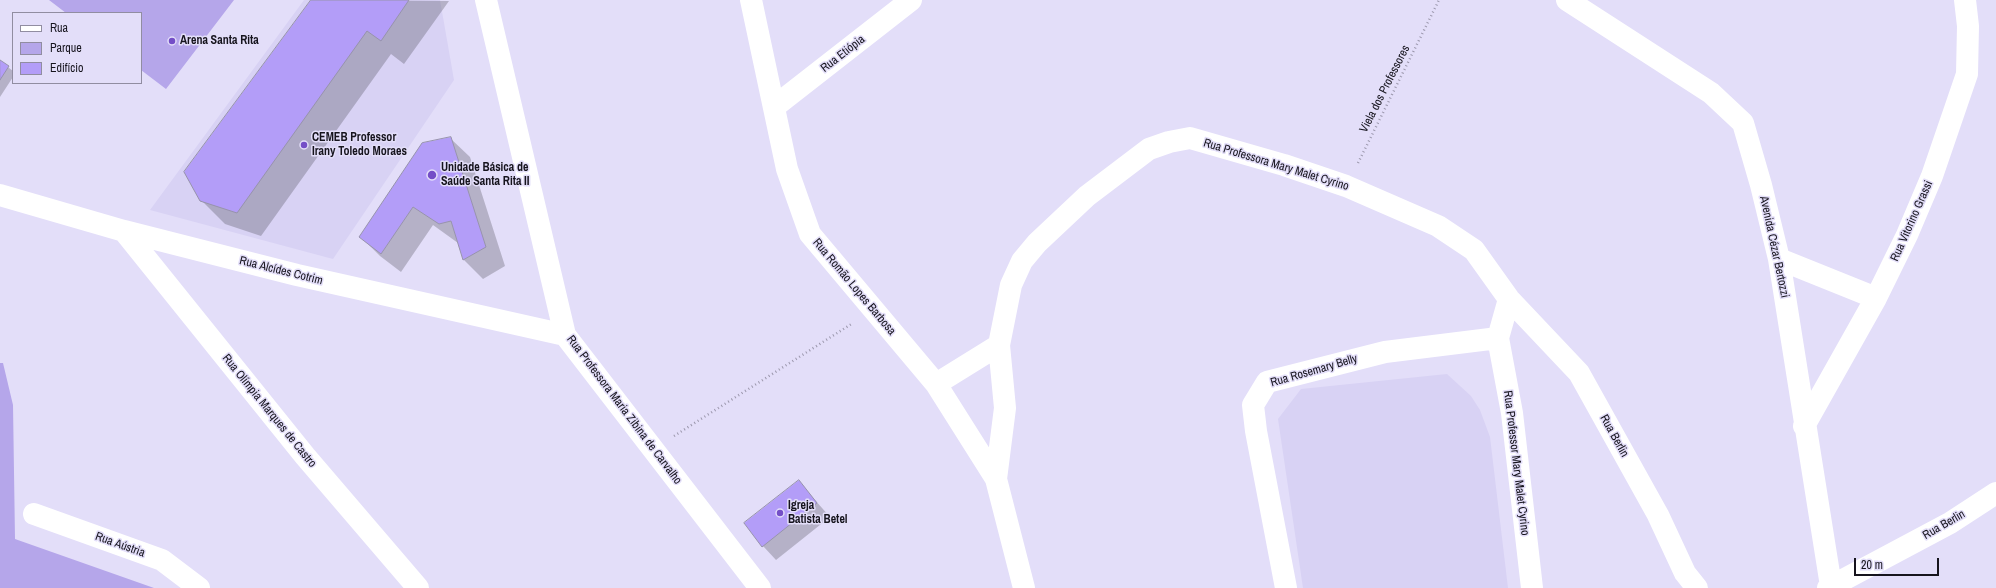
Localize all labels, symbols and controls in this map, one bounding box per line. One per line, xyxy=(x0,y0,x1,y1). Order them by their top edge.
legend xyxy=(12,12,142,84)
text: Rua xyxy=(50,20,68,36)
street label: Rua Etiópia xyxy=(818,32,868,76)
place label: Arena Santa Rita xyxy=(180,34,259,48)
marker: Arena Santa Rita xyxy=(167,36,177,46)
text: Parque xyxy=(50,40,82,56)
street label: Viela dos Professores xyxy=(1357,43,1413,135)
text: Edifício xyxy=(50,60,83,76)
place label: CEMEB Professor Irany Toledo Moraes xyxy=(312,131,407,159)
street label: Rua Professora Mary Malet Cyrino xyxy=(1201,136,1351,194)
marker: CEMEB Professor Irany Toledo Moraes xyxy=(299,140,309,150)
place label: Unidade Básica de Saúde Santa Rita II xyxy=(441,161,530,189)
marker: Unidade Básica de Saúde Santa Rita II xyxy=(426,169,438,181)
street label: Rua Vitorino Grassi xyxy=(1888,178,1936,264)
street label: Avenida Cézar Bertozzi xyxy=(1756,195,1792,299)
street label: Rua Romão Lopes Barbosa xyxy=(809,236,899,338)
street label: Rua Alcídes Cotrim xyxy=(238,254,324,288)
street label: Rua Professora Maria Zibina de Carvalho xyxy=(563,333,685,487)
street label: Rua Olímpia Marques de Castro xyxy=(219,351,319,471)
street label: Rua Rosemary Belly xyxy=(1269,352,1359,390)
street label: Rua Professor Mary Malet Cyrino xyxy=(1500,390,1532,536)
street label: Rua Berlin xyxy=(1596,412,1632,460)
place label: Igreja Batista Betel xyxy=(788,499,848,527)
street label: Rua Berlin xyxy=(1920,507,1968,543)
marker: Igreja Batista Betel xyxy=(775,508,785,518)
street label: Rua Aústria xyxy=(93,529,147,561)
scale bar xyxy=(1856,550,1941,576)
text: 20 m xyxy=(1861,557,1883,573)

